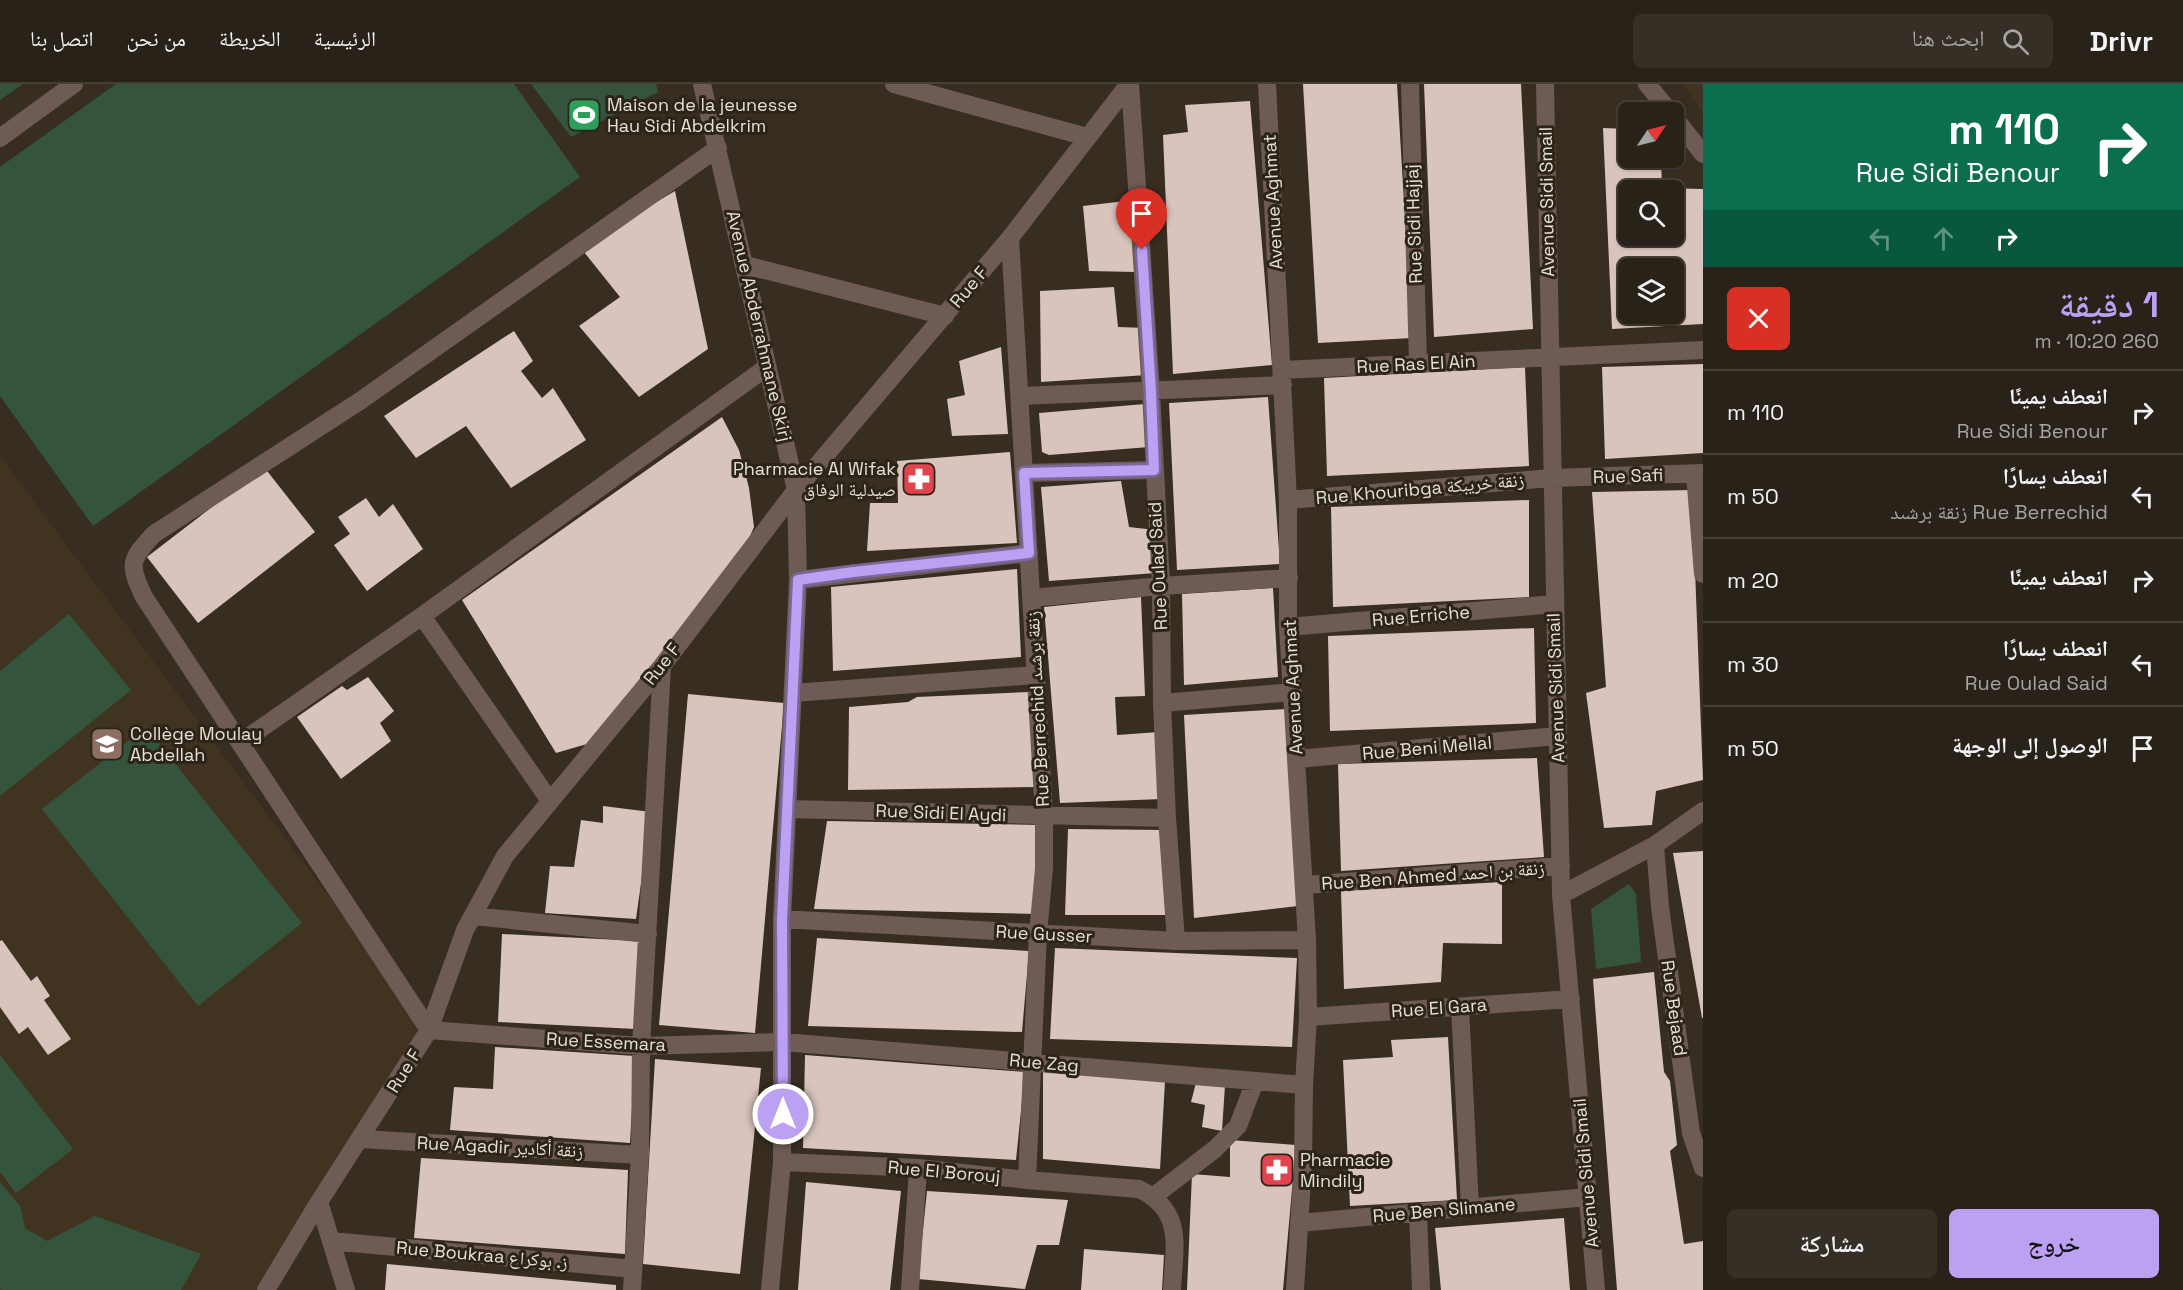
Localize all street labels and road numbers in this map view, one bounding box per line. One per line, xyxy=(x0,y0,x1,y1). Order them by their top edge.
street label: Avenue Sidi Smail xyxy=(1534,127,1559,277)
street label: Avenue Aghmat xyxy=(1257,134,1288,270)
street label: Rue Sidi Hajjaj xyxy=(1400,164,1427,284)
street label: Avenue Abderrahmane Skirj xyxy=(722,208,797,444)
street label: Rue F xyxy=(945,261,993,312)
street label: Rue Ras El Ain xyxy=(1356,349,1476,378)
street label: Rue Safi xyxy=(1592,463,1664,488)
street label: Rue Khouribga زنقة خريبكة xyxy=(1315,468,1525,509)
street label: Rue Oulad Said xyxy=(1143,501,1172,631)
street label: Rue Erriche xyxy=(1371,600,1471,631)
street label: Rue Berrechid زنقة برشىد xyxy=(1021,610,1054,808)
street label: Avenue Sidi Smail xyxy=(1541,613,1570,763)
street label: Avenue Aghmat xyxy=(1277,619,1308,755)
street label: Rue F xyxy=(638,638,685,689)
street label: Rue Beni Mellal xyxy=(1361,730,1493,765)
street label: Rue Sidi El Aydi xyxy=(875,799,1007,826)
street label: Rue Ben Ahmed زنقة بن احمد xyxy=(1321,856,1545,895)
street label: Rue Gusser xyxy=(995,919,1093,948)
street label: Rue Bejaad xyxy=(1656,958,1693,1057)
street label: Rue El Gara xyxy=(1390,993,1488,1022)
street label: Rue Essemara xyxy=(545,1027,667,1056)
street label: Rue F xyxy=(381,1044,426,1097)
street label: Rue Zag xyxy=(1008,1048,1080,1077)
street label: Avenue Sidi Smail xyxy=(1568,1097,1603,1249)
street label: Rue Agadir زنقة أكادير xyxy=(416,1131,584,1162)
street label: Rue El Borouj xyxy=(887,1155,1001,1188)
street label: Rue Ben Slimane xyxy=(1372,1192,1516,1227)
street label: Rue Boukraa ز. بوكراع xyxy=(395,1236,569,1273)

